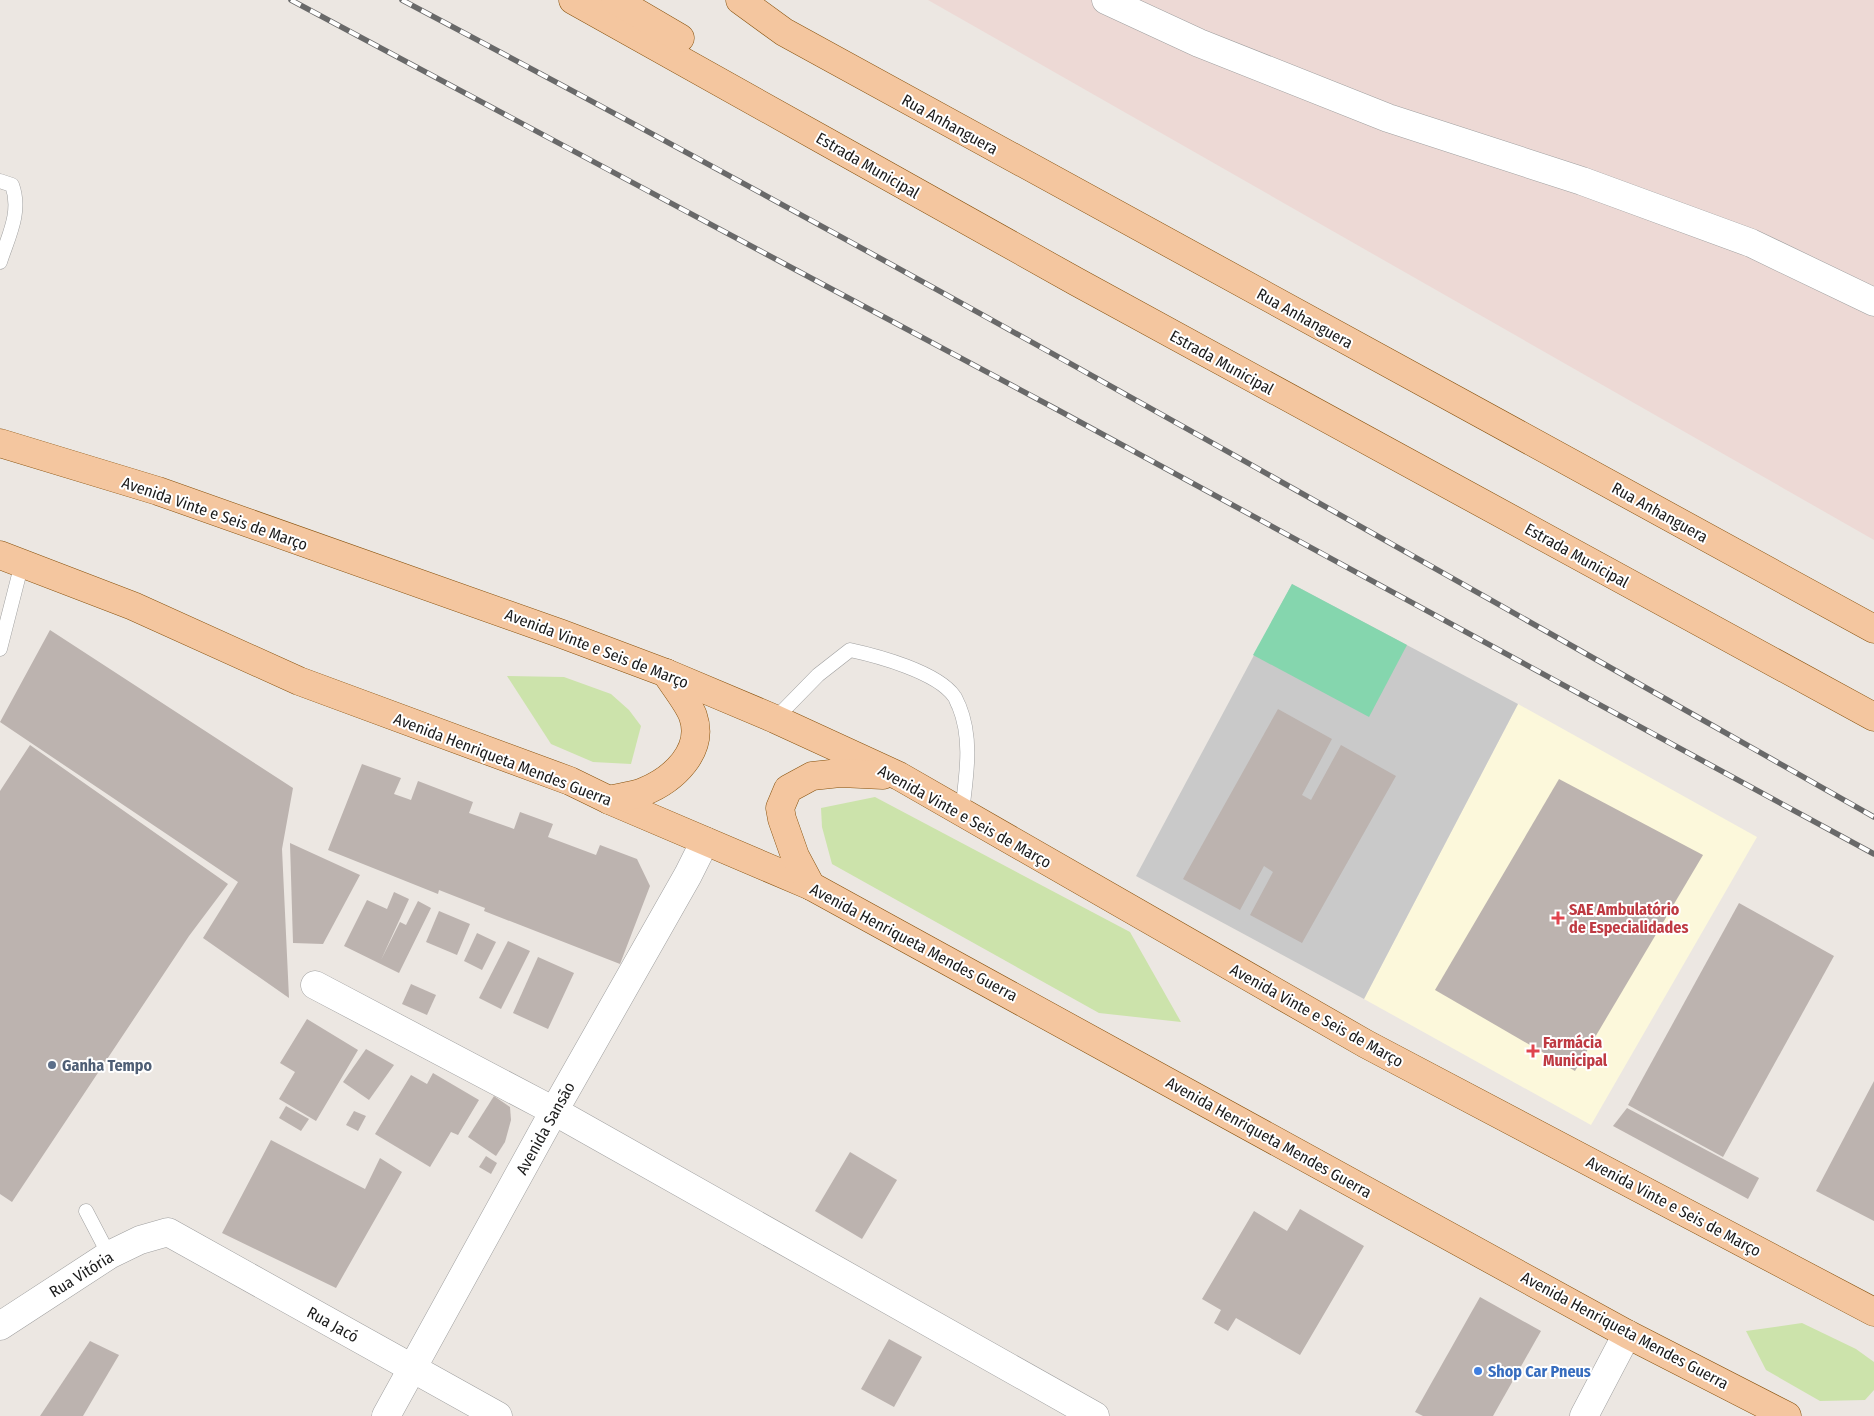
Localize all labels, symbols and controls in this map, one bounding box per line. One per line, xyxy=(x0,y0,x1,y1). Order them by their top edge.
street label: Rua Anhanguera xyxy=(898,90,1001,159)
street label: Estrada Municipal xyxy=(813,128,923,203)
street label: Rua Anhanguera xyxy=(1253,284,1356,353)
street label: Estrada Municipal xyxy=(1166,326,1277,399)
street label: Avenida Vinte e Seis de Março xyxy=(120,473,310,554)
street label: Rua Anhanguera xyxy=(1608,478,1711,547)
street label: Estrada Municipal xyxy=(1521,519,1632,592)
street label: Avenida Vinte e Seis de Março xyxy=(502,605,691,692)
street label: Avenida Henriqueta Mendes Guerra xyxy=(391,709,615,810)
street label: Avenida Vinte e Seis de Março xyxy=(875,761,1055,872)
street label: Avenida Henriqueta Mendes Guerra xyxy=(807,880,1021,1005)
place label: SAE Ambulatório de Especialidades xyxy=(1569,900,1688,937)
marker: SAE Ambulatório de Especialidades xyxy=(1551,911,1565,925)
street label: Avenida Vinte e Seis de Março xyxy=(1227,960,1407,1071)
place label: Farmácia Municipal xyxy=(1543,1033,1608,1070)
marker: Farmácia Municipal xyxy=(1527,1045,1539,1057)
place label: Ganha Tempo xyxy=(62,1056,152,1075)
marker: Ganha Tempo xyxy=(46,1059,58,1071)
street label: Avenida Henriqueta Mendes Guerra xyxy=(1163,1073,1375,1202)
street label: Avenida Sansão xyxy=(512,1079,579,1178)
street label: Avenida Vinte e Seis de Março xyxy=(1583,1152,1764,1261)
street label: Rua Vitória xyxy=(46,1247,117,1301)
street label: Avenida Henriqueta Mendes Guerra xyxy=(1518,1268,1732,1393)
street label: Rua Jacó xyxy=(304,1303,362,1346)
place label: Shop Car Pneus xyxy=(1488,1362,1591,1381)
marker: Shop Car Pneus xyxy=(1472,1365,1484,1377)

